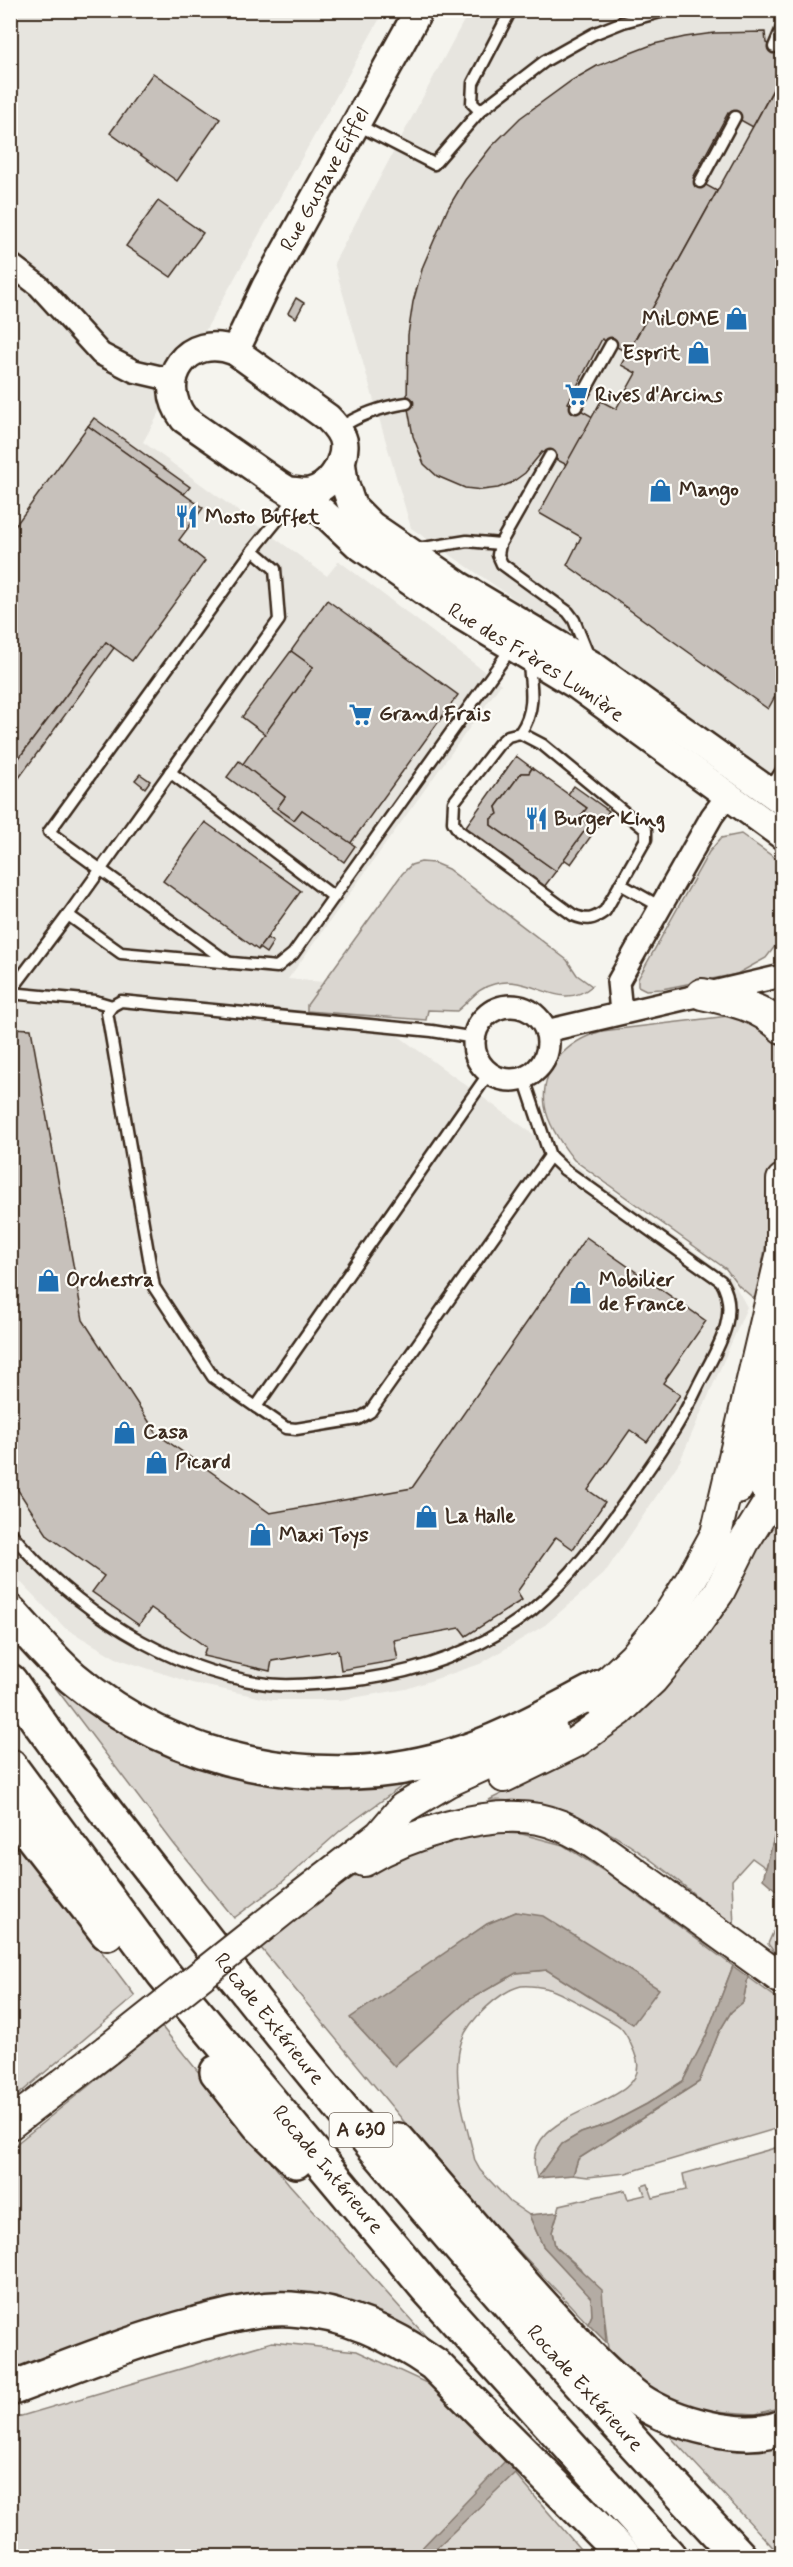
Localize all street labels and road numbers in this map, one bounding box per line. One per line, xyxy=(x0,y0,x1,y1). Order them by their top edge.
street label: Rue Gustave Eiffel xyxy=(274,102,376,256)
street label: Rue des Frères Lumière xyxy=(442,597,630,729)
street label: Rocade Extérieure xyxy=(207,1947,331,2091)
street label: Rocade Intérieure xyxy=(266,2099,390,2240)
road number: A 630 xyxy=(330,2113,392,2147)
street label: Rocade Extérieure xyxy=(520,2319,649,2458)

